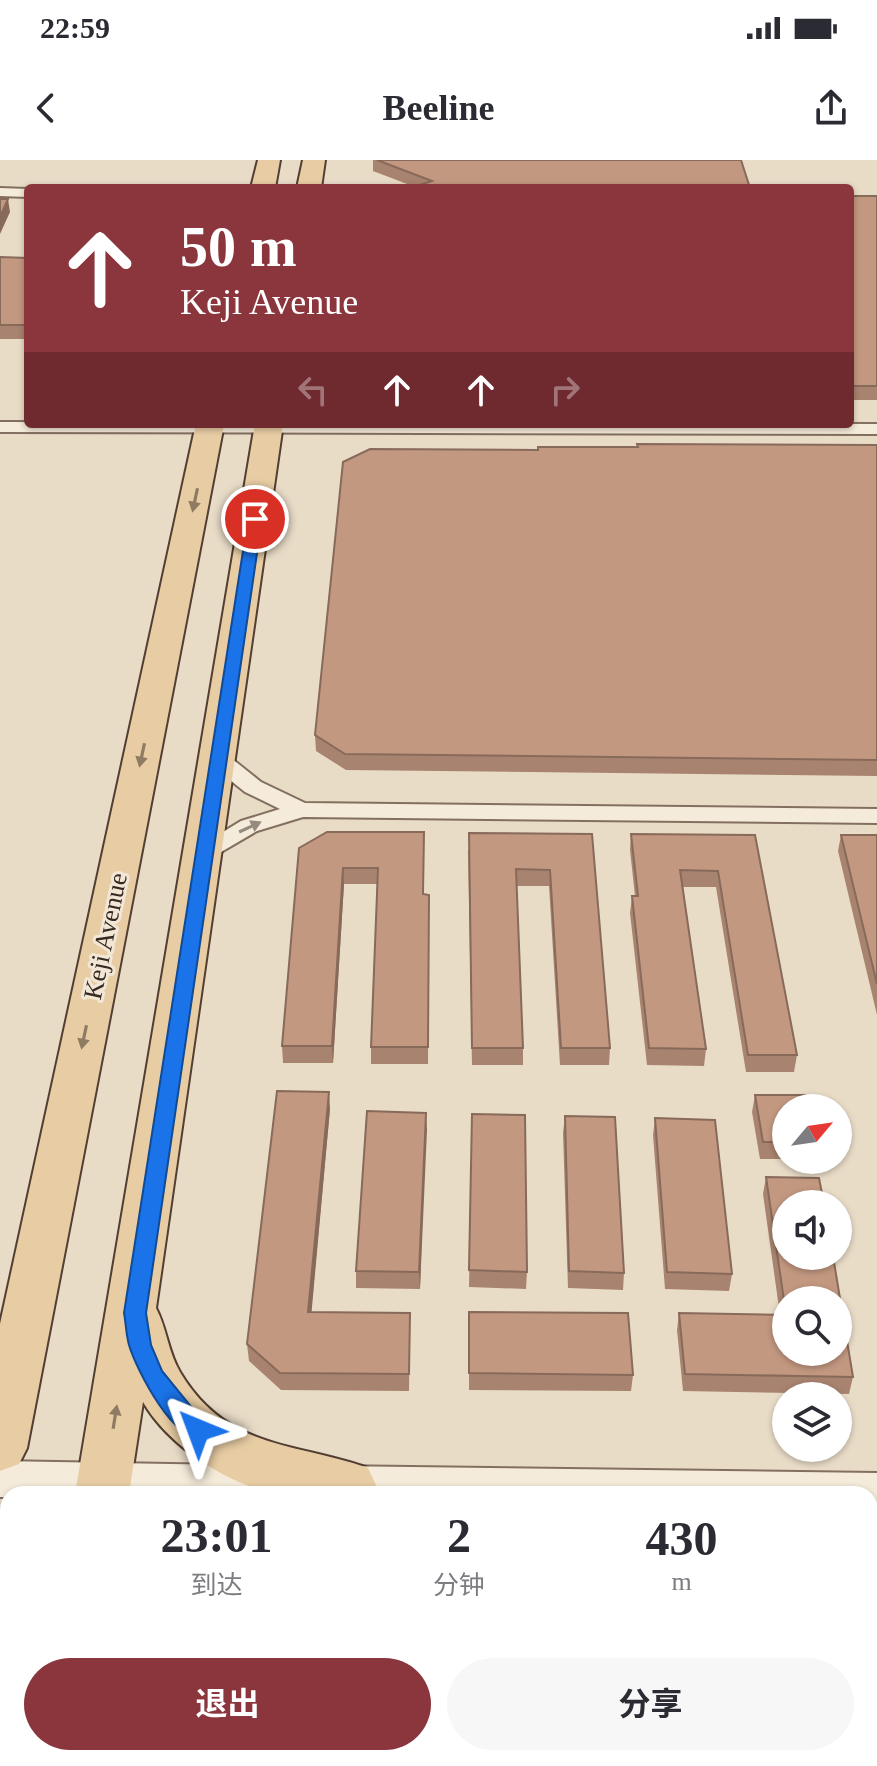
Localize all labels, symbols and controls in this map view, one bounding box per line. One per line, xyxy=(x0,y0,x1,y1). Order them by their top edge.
text: 22:59 xyxy=(40,11,110,44)
icon: back xyxy=(24,86,68,130)
icon: share xyxy=(809,86,853,130)
text: Beeline xyxy=(383,88,494,128)
icon: ahead xyxy=(48,216,152,320)
text: 50 m xyxy=(180,216,297,278)
text: Keji Avenue xyxy=(180,282,358,322)
icon: left xyxy=(291,368,335,412)
icon: ahead xyxy=(375,368,419,412)
icon: ahead xyxy=(459,368,503,412)
icon: right xyxy=(543,368,587,412)
pin xyxy=(221,485,289,553)
one-way arrow xyxy=(188,488,200,513)
icon: arrive xyxy=(233,497,277,541)
one-way arrow xyxy=(135,743,148,768)
one-way arrow xyxy=(239,821,262,834)
street label: Keji Avenue xyxy=(78,870,133,1002)
one-way arrow xyxy=(78,1025,90,1050)
north arrow xyxy=(772,1094,852,1174)
map controls xyxy=(772,1094,852,1462)
button: sound xyxy=(772,1190,852,1270)
button: search xyxy=(772,1286,852,1366)
button: layers xyxy=(772,1382,852,1462)
position arrow xyxy=(156,1388,240,1472)
one-way arrow xyxy=(109,1404,122,1429)
text: 23:01 xyxy=(161,1509,272,1562)
text: 2 xyxy=(447,1509,471,1562)
text: 430 xyxy=(646,1512,718,1565)
text: m xyxy=(671,1567,692,1596)
text: 到达 xyxy=(190,1571,243,1600)
text: 分钟 xyxy=(433,1571,485,1600)
button: 退出 xyxy=(24,1658,431,1750)
button: 分享 xyxy=(447,1658,854,1750)

